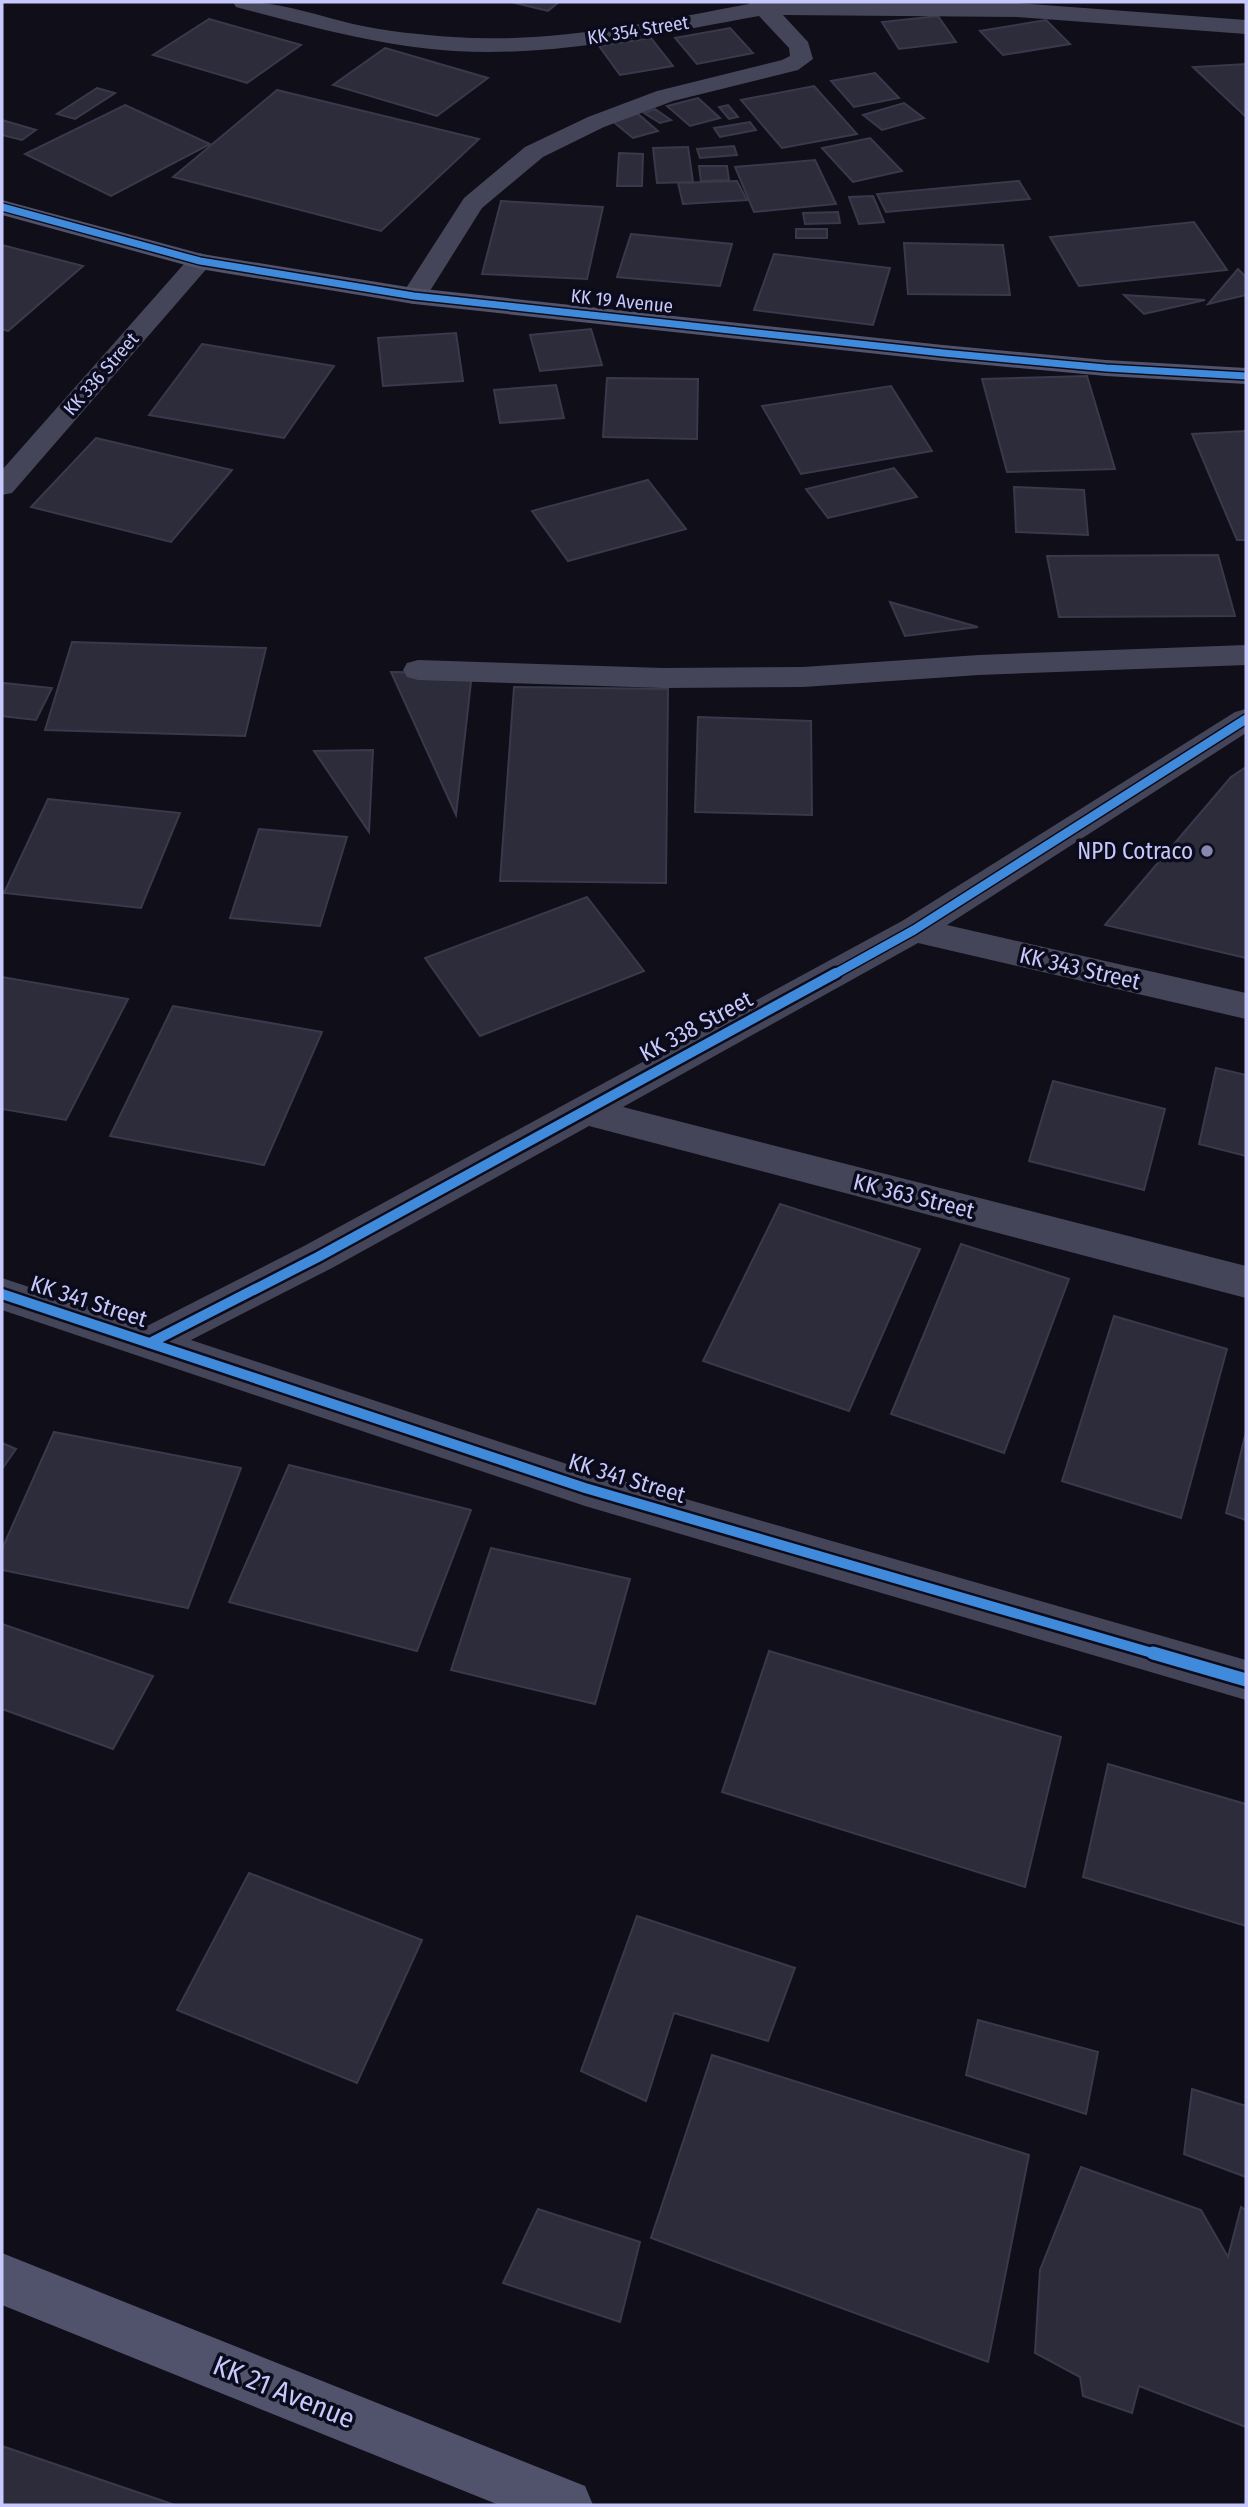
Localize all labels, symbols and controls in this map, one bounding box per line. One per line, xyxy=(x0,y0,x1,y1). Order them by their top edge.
street label: KK 354 Street xyxy=(586,11,691,49)
street label: KK 19 Avenue xyxy=(570,284,674,318)
street label: KK 336 Street xyxy=(59,327,144,420)
place label: NPD Cotraco xyxy=(1077,837,1193,865)
marker: NPD Cotraco xyxy=(1199,843,1215,859)
street label: KK 343 Street xyxy=(1017,941,1144,996)
street label: KK 338 Street xyxy=(635,984,758,1067)
street label: KK 363 Street xyxy=(851,1167,978,1225)
street label: KK 341 Street xyxy=(27,1269,151,1333)
street label: KK 341 Street xyxy=(565,1447,689,1509)
street label: KK 21 Avenue xyxy=(208,2349,360,2435)

